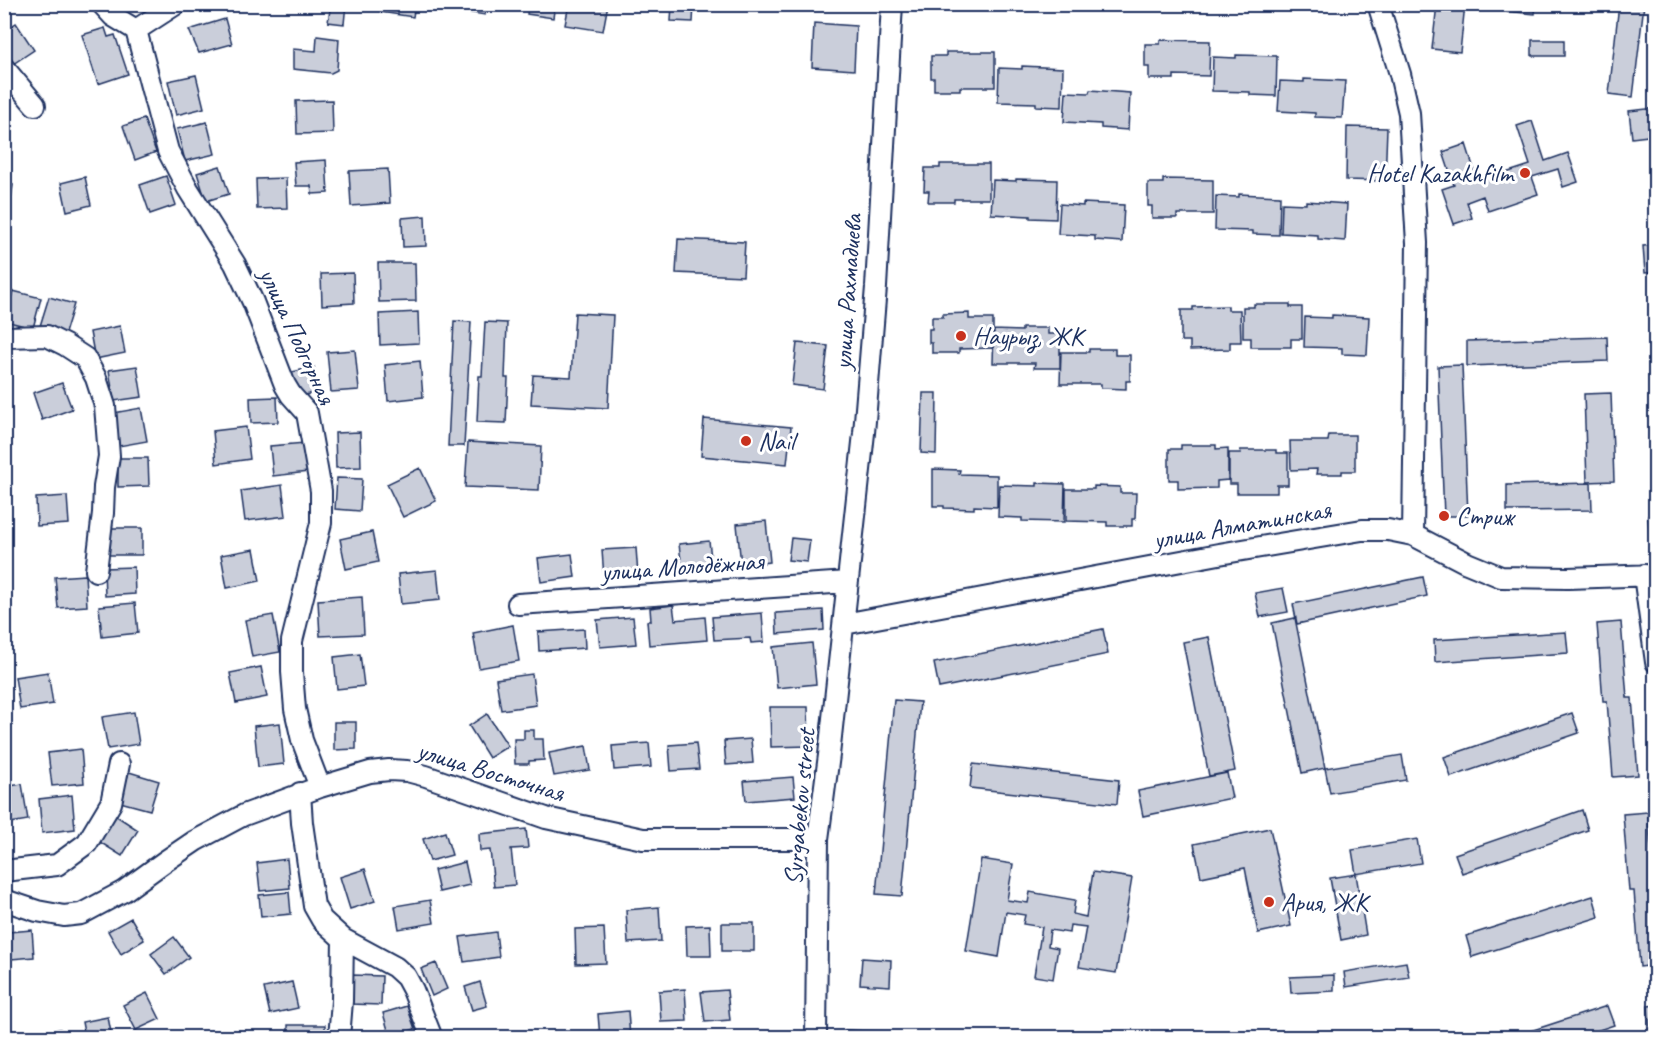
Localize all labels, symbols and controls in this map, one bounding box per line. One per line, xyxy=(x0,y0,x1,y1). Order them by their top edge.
place label: Hotel Kazakhfilm xyxy=(1367,157,1515,190)
marker: Hotel Kazakhfilm xyxy=(1518,166,1532,180)
street label: улица Рахмадиева xyxy=(825,212,870,373)
street label: улица Подгорная xyxy=(251,261,344,411)
place label: Наурыз, ЖК xyxy=(973,320,1087,354)
marker: Наурыз, ЖК xyxy=(954,329,968,343)
place label: Nail xyxy=(758,425,799,458)
marker: Nail xyxy=(739,434,753,448)
street label: улица Алматинская xyxy=(1149,492,1335,557)
place label: Стриж xyxy=(1456,500,1516,533)
marker: Стриж xyxy=(1437,509,1451,523)
street label: улица Молодёжная xyxy=(598,544,766,589)
street label: Syrgabekov street xyxy=(776,725,823,887)
street label: улица Восточная xyxy=(412,733,570,810)
place label: Ария, ЖК xyxy=(1281,886,1371,919)
marker: Ария, ЖК xyxy=(1262,895,1276,909)

